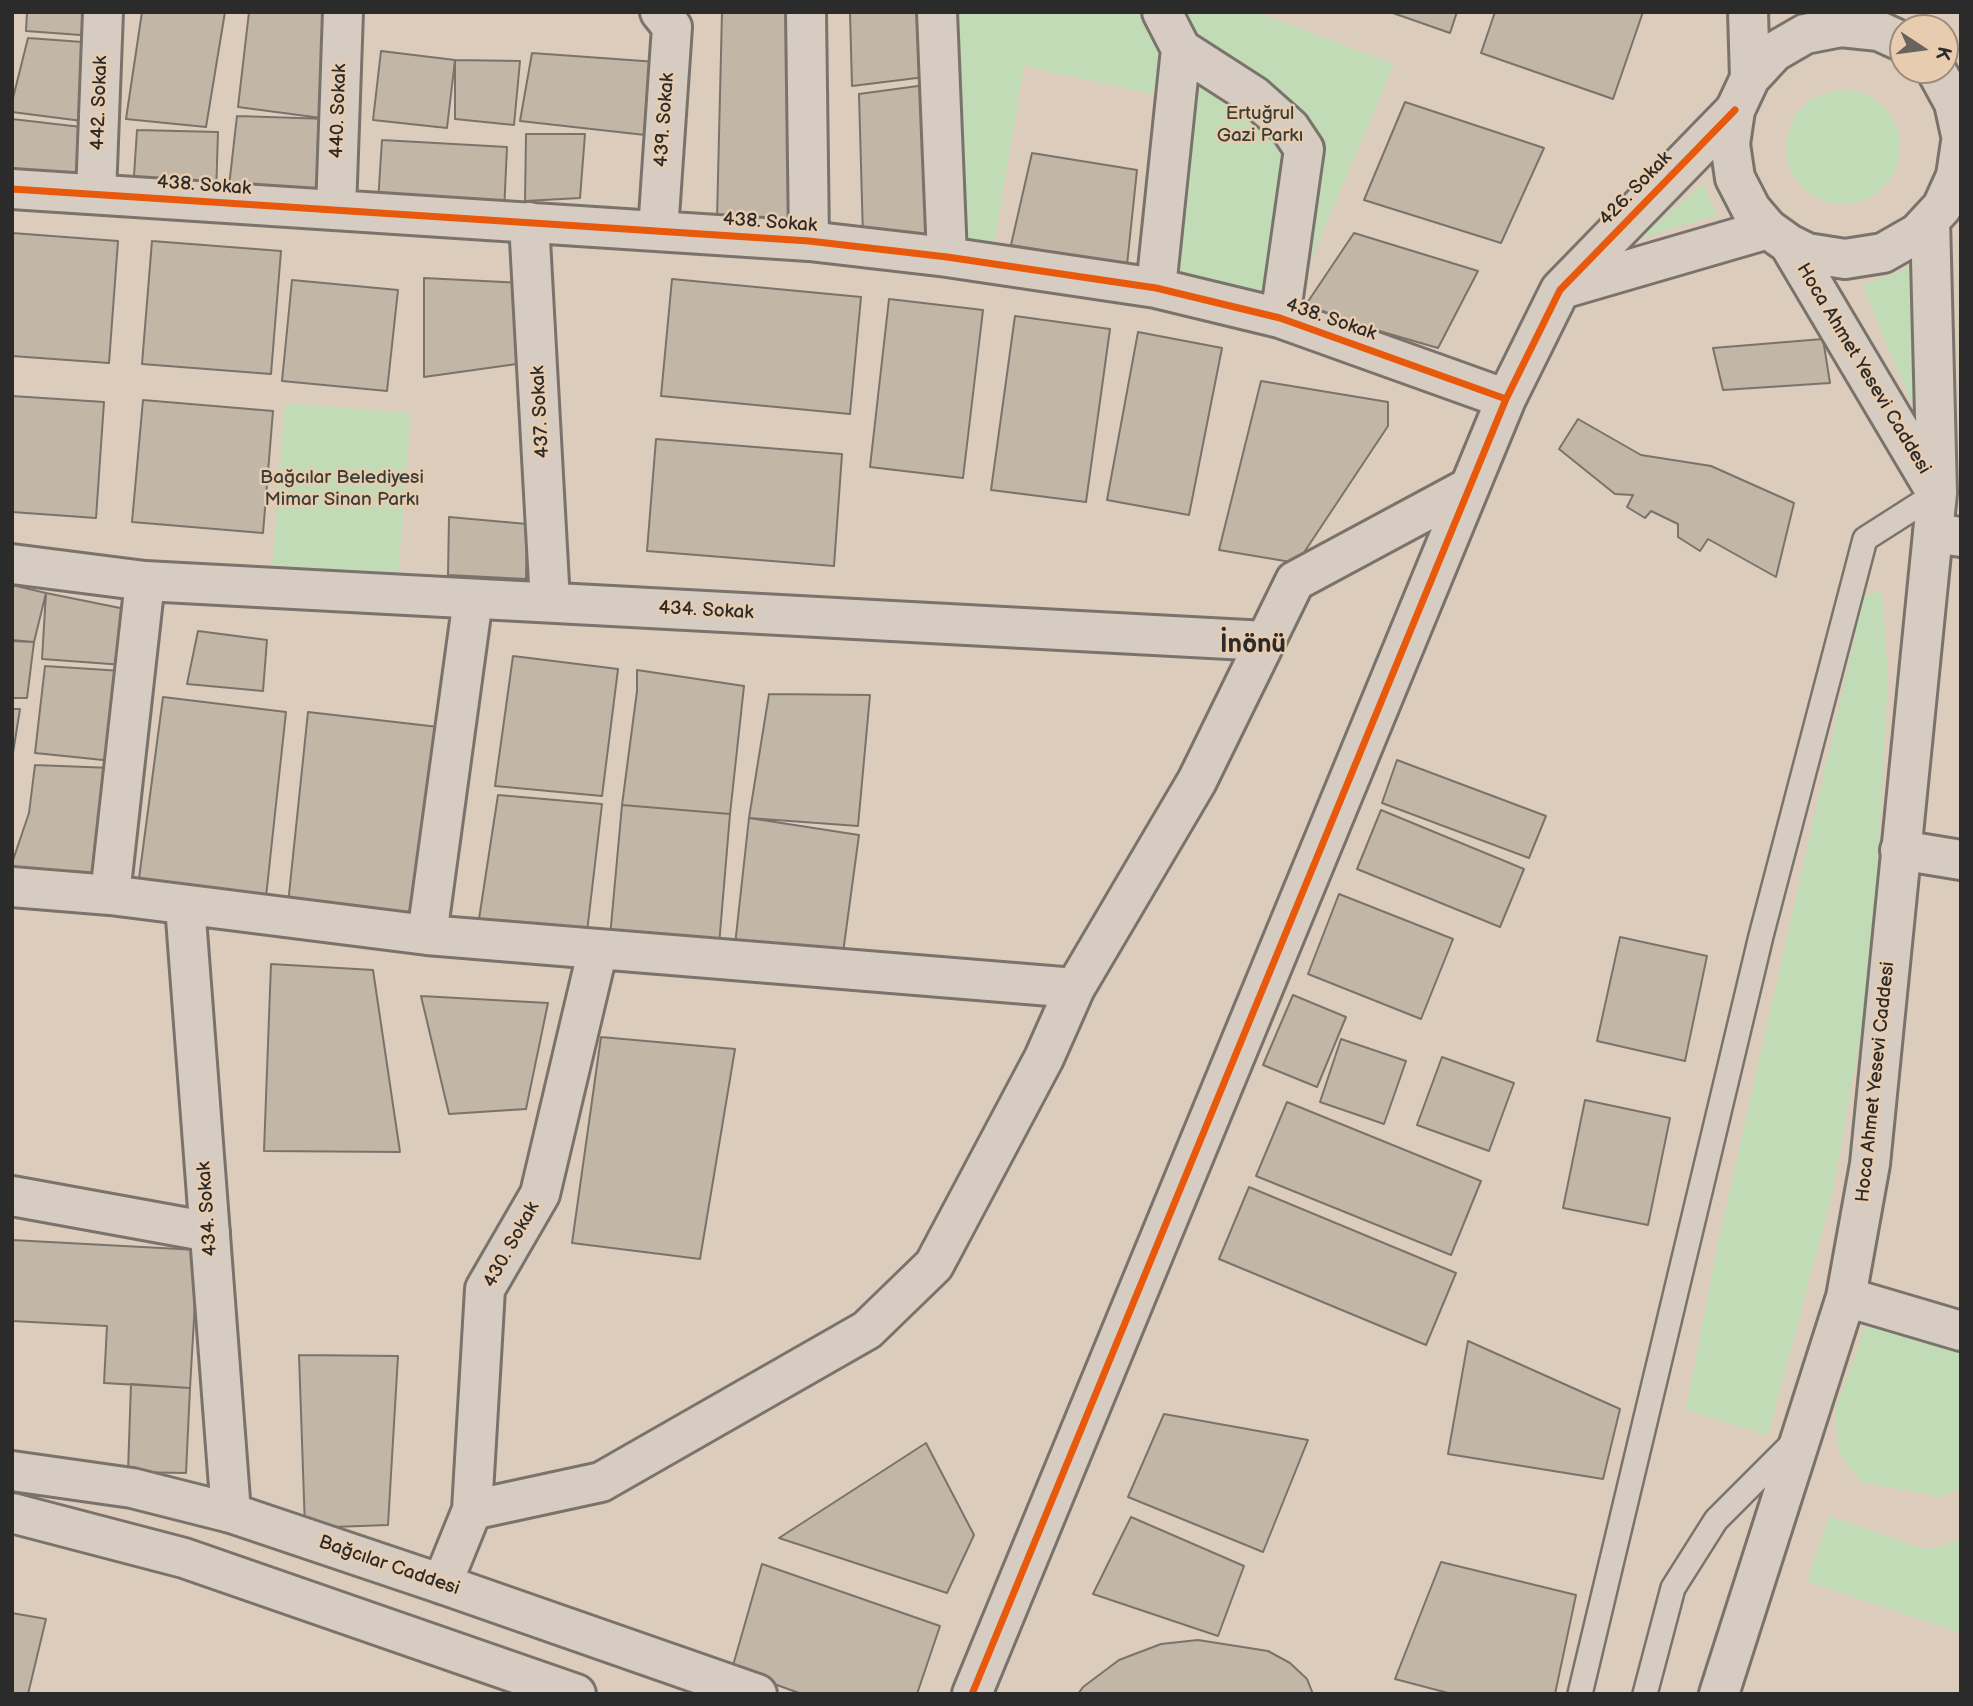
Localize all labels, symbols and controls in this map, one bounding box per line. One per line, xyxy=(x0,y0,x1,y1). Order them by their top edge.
north arrow xyxy=(1889,14,1959,84)
text: K xyxy=(1930,44,1956,62)
street label: 442. Sokak xyxy=(87,55,113,151)
street label: 440. Sokak xyxy=(326,63,352,159)
street label: 439. Sokak xyxy=(650,72,680,168)
park label: Ertuğrul Gazi Parkı xyxy=(1217,103,1303,147)
street label: 426. Sokak xyxy=(1595,147,1677,231)
street label: 438. Sokak xyxy=(156,171,252,201)
street label: 438. Sokak xyxy=(722,208,818,238)
street label: Hoca Ahmet Yesevi Caddesi xyxy=(1791,259,1935,479)
street label: 438. Sokak xyxy=(1283,294,1379,346)
street label: 437. Sokak xyxy=(527,365,555,459)
park label: Bağcılar Belediyesi Mimar Sinan Parkı xyxy=(260,467,424,511)
street label: 434. Sokak xyxy=(658,597,754,625)
district label: İnönü xyxy=(1220,629,1286,661)
street label: Hoca Ahmet Yesevi Caddesi xyxy=(1852,961,1900,1203)
street label: 434. Sokak xyxy=(193,1161,223,1257)
street label: 430. Sokak xyxy=(479,1198,545,1292)
street label: Bağcılar Caddesi xyxy=(316,1531,462,1601)

